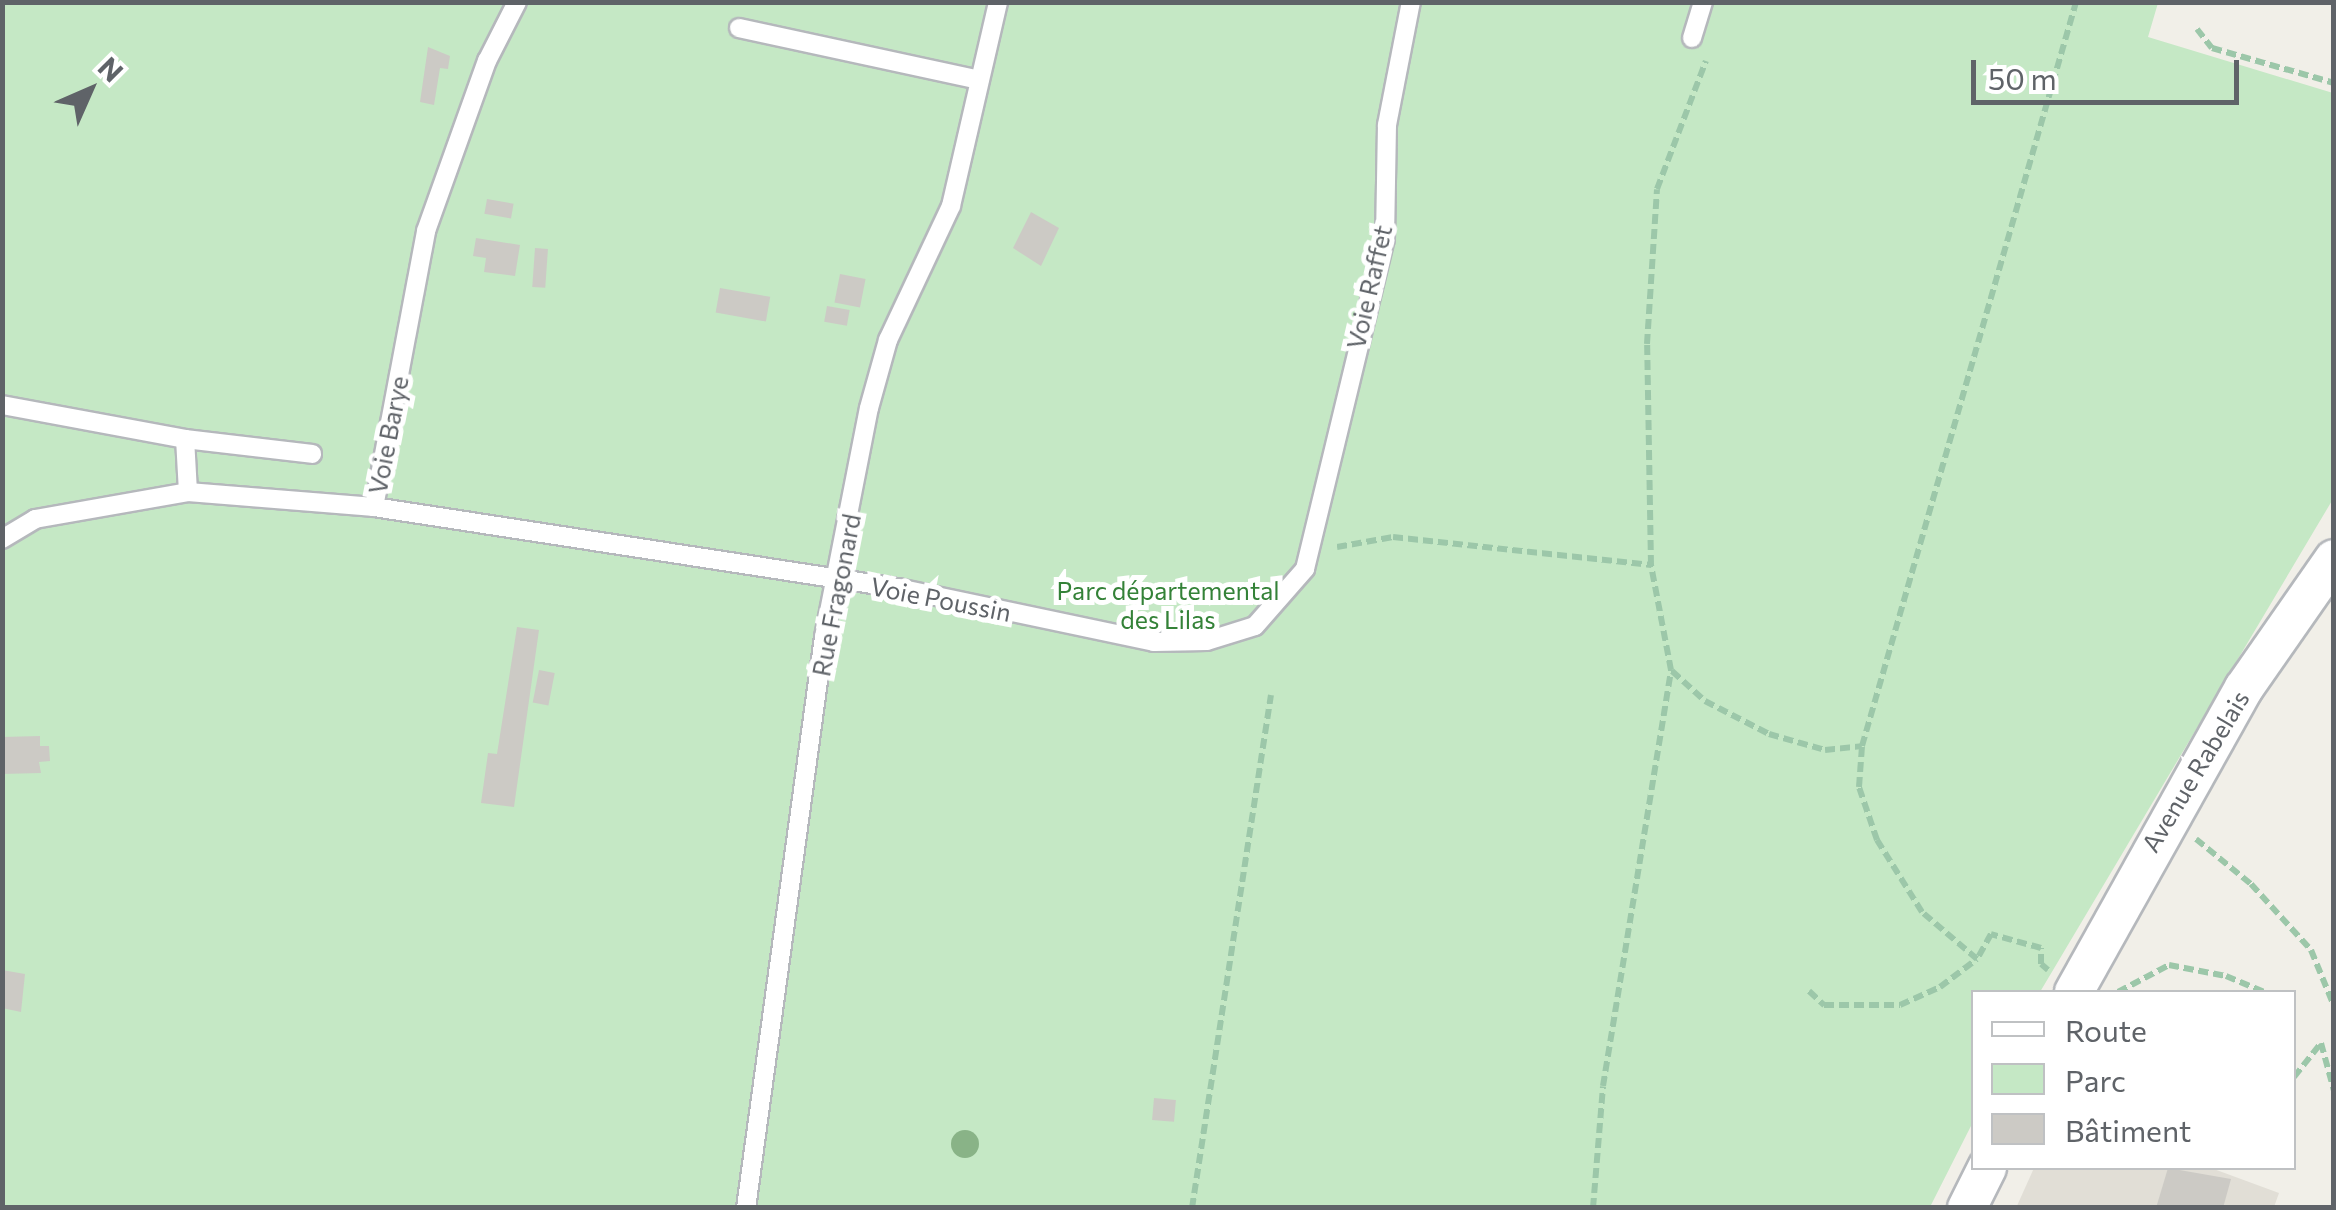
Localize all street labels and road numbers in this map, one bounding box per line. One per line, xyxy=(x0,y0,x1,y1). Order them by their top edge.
street label: Voie Raffet xyxy=(1340,222,1398,352)
street label: Voie Barye xyxy=(362,373,414,497)
street label: Rue Fragonard xyxy=(806,511,866,679)
street label: Voie Poussin xyxy=(868,571,1014,627)
street label: Avenue Rabelais xyxy=(2135,685,2255,857)

